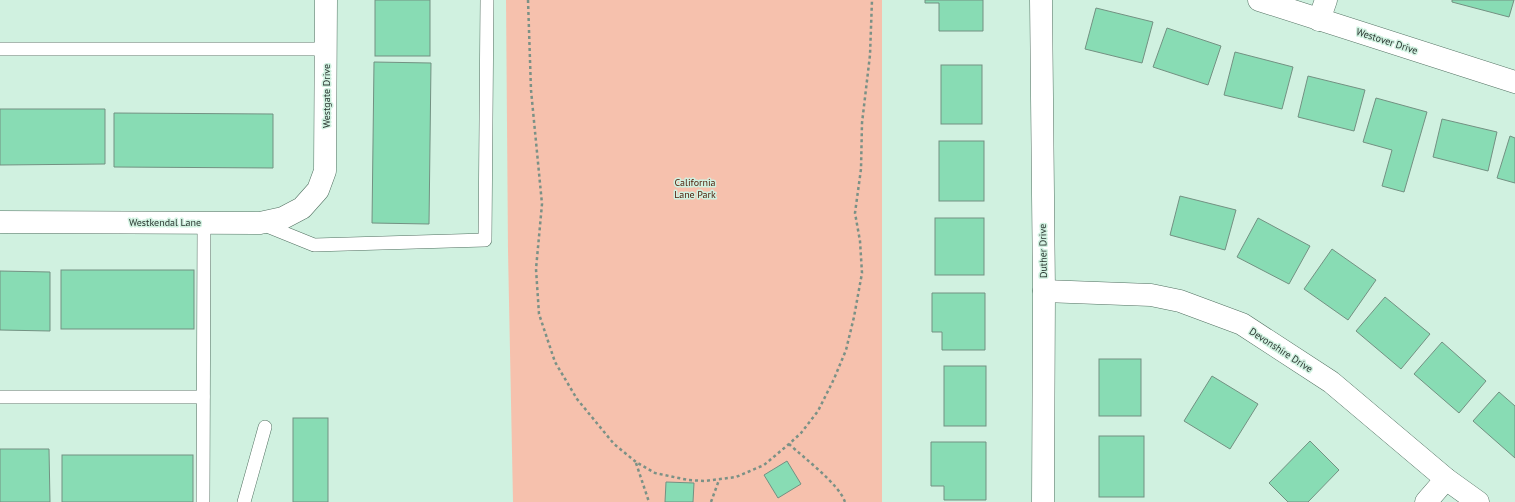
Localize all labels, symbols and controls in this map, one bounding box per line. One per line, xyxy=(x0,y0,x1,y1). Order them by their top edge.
street label: Westover Drive xyxy=(1355,25,1419,57)
street label: Westgate Drive xyxy=(320,64,333,128)
park label: California Lane Park xyxy=(674,176,716,201)
street label: Westkendal Lane xyxy=(129,216,201,229)
street label: Duther Drive xyxy=(1036,224,1050,278)
street label: Devonshire Drive xyxy=(1247,325,1315,375)

